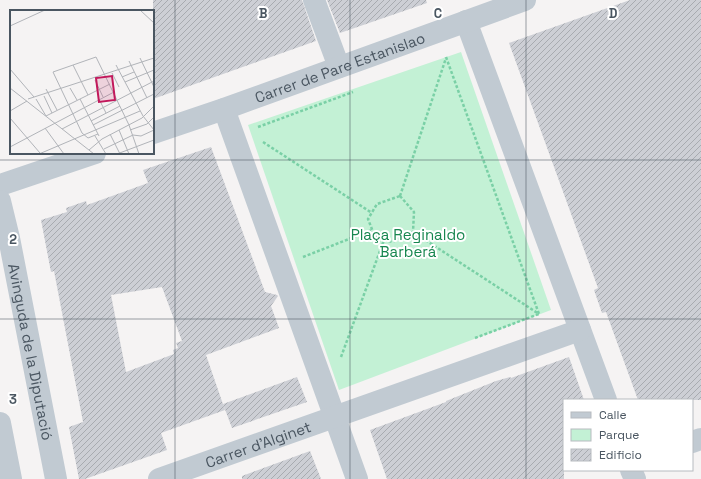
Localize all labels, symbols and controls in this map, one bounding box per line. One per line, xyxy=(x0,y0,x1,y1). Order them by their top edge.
text: B xyxy=(259,5,268,22)
text: C xyxy=(434,5,442,22)
text: D xyxy=(609,5,618,22)
inset map xyxy=(10,10,154,154)
street label: Carrer de Pare Estanislao xyxy=(252,28,427,107)
park label: Plaça Reginaldo Barberá xyxy=(351,225,465,261)
text: 2 xyxy=(9,231,17,248)
street label: Avinguda de la Diputació xyxy=(5,262,58,442)
text: 3 xyxy=(9,391,17,408)
legend xyxy=(563,399,693,471)
text: Calle xyxy=(599,407,627,423)
street label: Carrer d'Alginet xyxy=(202,416,314,471)
text: Parque xyxy=(599,427,639,443)
text: Edificio xyxy=(599,447,642,463)

